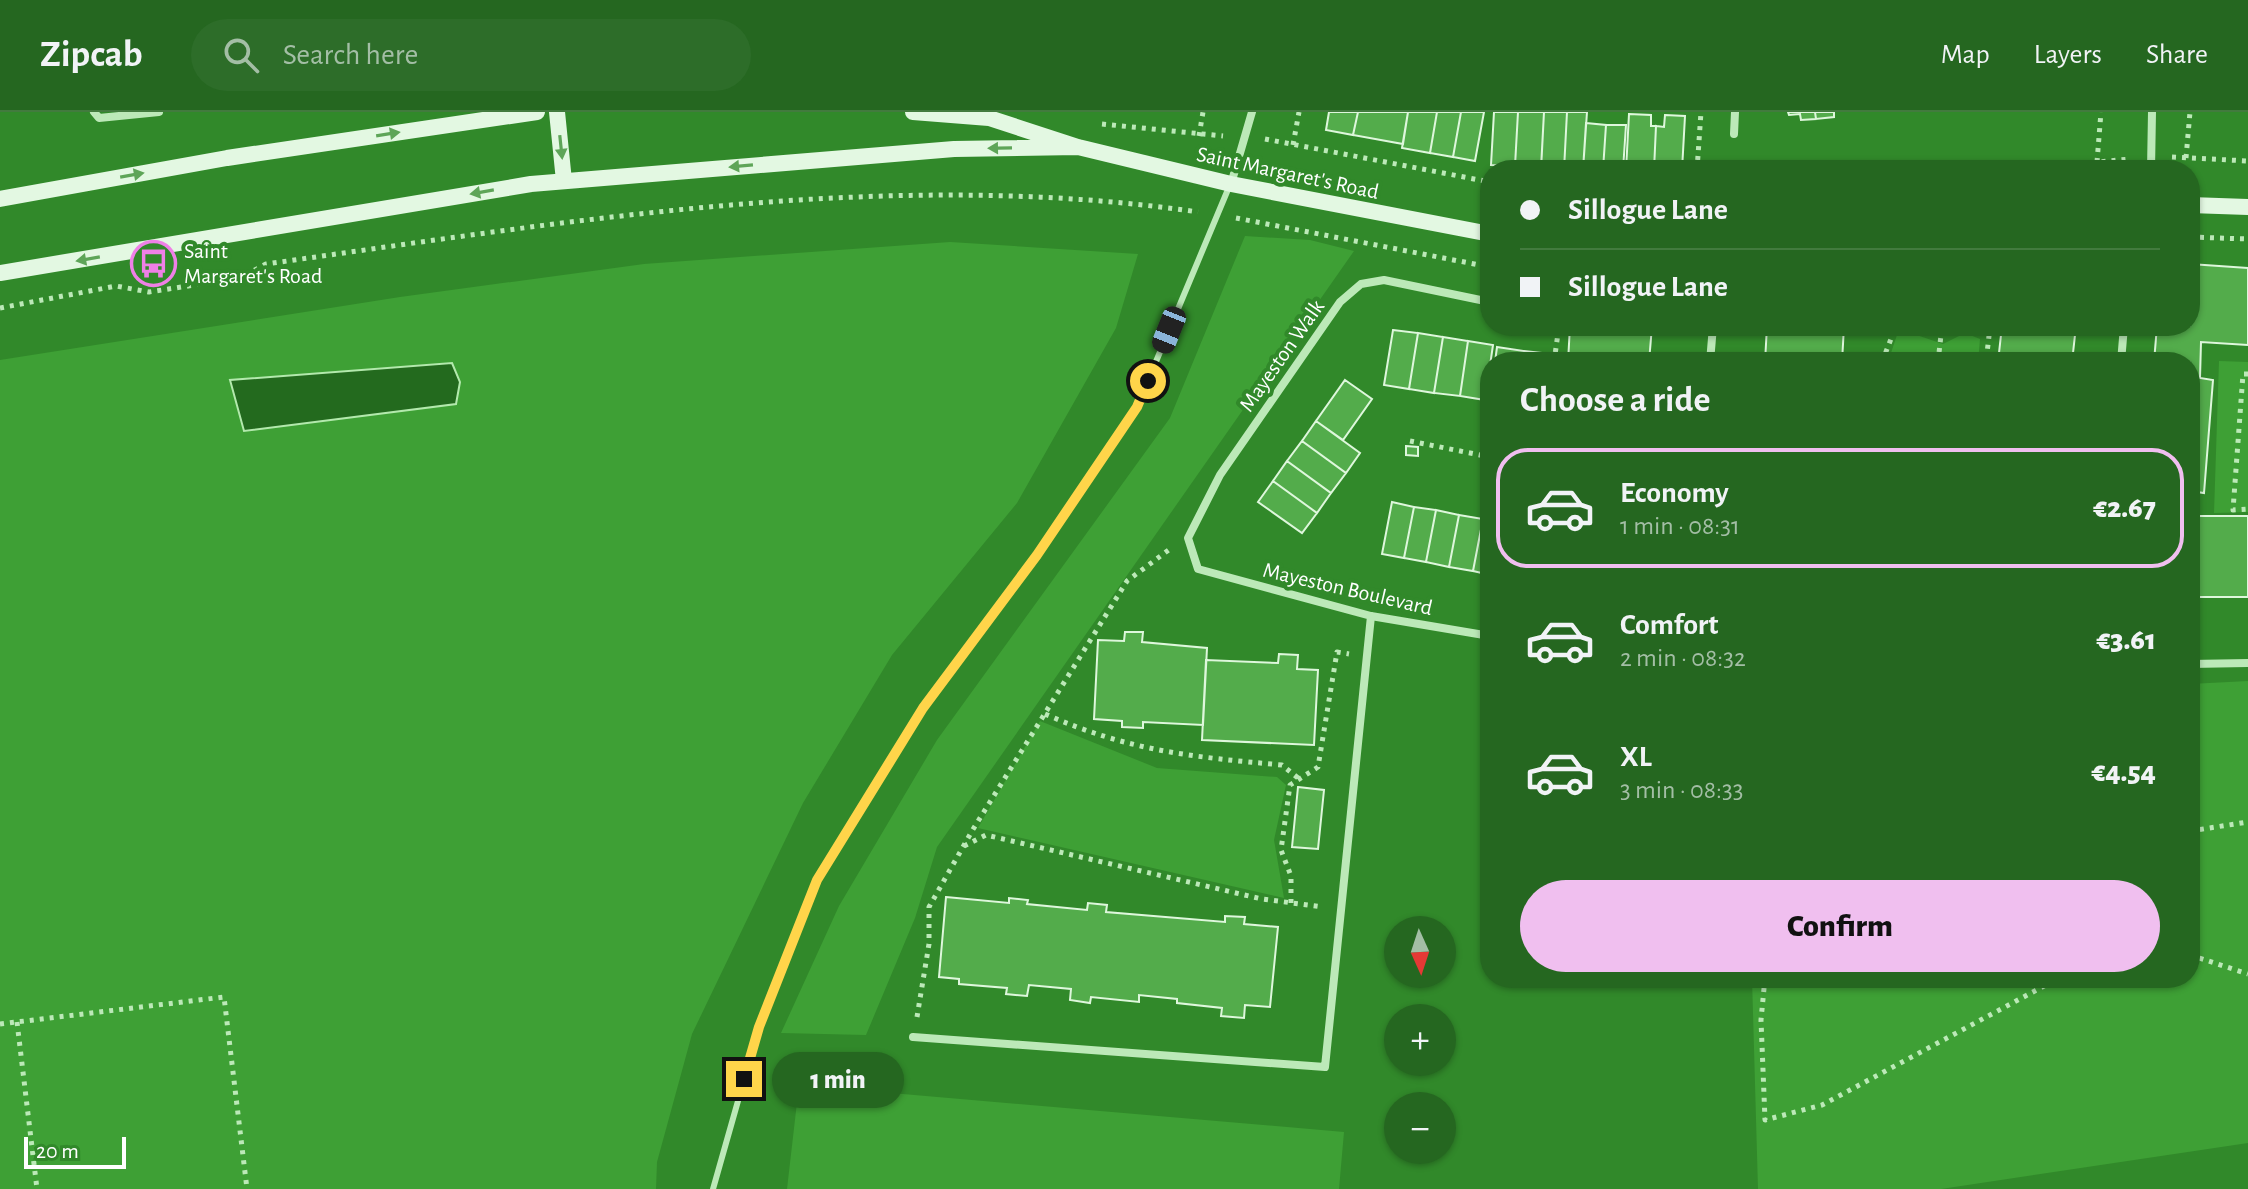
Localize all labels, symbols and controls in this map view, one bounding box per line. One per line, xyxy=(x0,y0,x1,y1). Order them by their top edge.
search box xyxy=(191,19,751,91)
icon: search xyxy=(219,33,263,77)
text: Zipcab xyxy=(40,36,143,74)
text: Search here xyxy=(283,40,418,70)
text: Map xyxy=(1941,41,1990,69)
text: Layers xyxy=(2034,41,2102,69)
text: Share xyxy=(2146,41,2208,69)
one-way arrow xyxy=(376,127,401,140)
one-way arrow xyxy=(554,135,567,160)
one-way arrow xyxy=(987,142,1012,154)
street label: Saint Margaret's Road xyxy=(1195,143,1381,203)
one-way arrow xyxy=(728,160,753,173)
one-way arrow xyxy=(120,169,145,181)
one-way arrow xyxy=(469,187,494,199)
text: Sillogue Lane xyxy=(1568,195,1728,225)
bus stop icon: Saint Margaret's Road xyxy=(129,239,177,287)
place label: Saint Margaret's Road xyxy=(184,240,322,287)
one-way arrow xyxy=(75,253,100,265)
text: Sillogue Lane xyxy=(1568,272,1728,302)
street label: Mayeston Walk xyxy=(1235,296,1328,415)
car xyxy=(1149,303,1189,357)
route start xyxy=(1130,363,1166,399)
text: Choose a ride xyxy=(1520,382,1710,418)
icon: car xyxy=(1524,472,1596,544)
text: Economy xyxy=(1620,478,1729,508)
text: €2.67 xyxy=(2093,493,2156,523)
text: 1 min · 08:31 xyxy=(1620,513,1740,539)
street label: Mayeston Boulevard xyxy=(1261,559,1435,619)
icon: car xyxy=(1524,604,1596,676)
text: Comfort xyxy=(1620,610,1719,640)
text: €3.61 xyxy=(2096,625,2156,655)
text: 2 min · 08:32 xyxy=(1620,645,1746,671)
icon: car xyxy=(1524,736,1596,808)
text: XL xyxy=(1620,742,1652,772)
text: €4.54 xyxy=(2091,757,2156,787)
text: 3 min · 08:33 xyxy=(1620,777,1743,803)
button: Confirm xyxy=(1520,880,2160,972)
north arrow xyxy=(1384,916,1456,988)
map controls xyxy=(1384,916,1456,1164)
button: + xyxy=(1384,1004,1456,1076)
callout: 1 min xyxy=(772,1051,904,1107)
route end xyxy=(726,1061,762,1097)
text: 1 min xyxy=(810,1067,866,1093)
button: − xyxy=(1384,1092,1456,1164)
scale bar xyxy=(24,1133,126,1169)
text: 20 m xyxy=(36,1140,79,1162)

